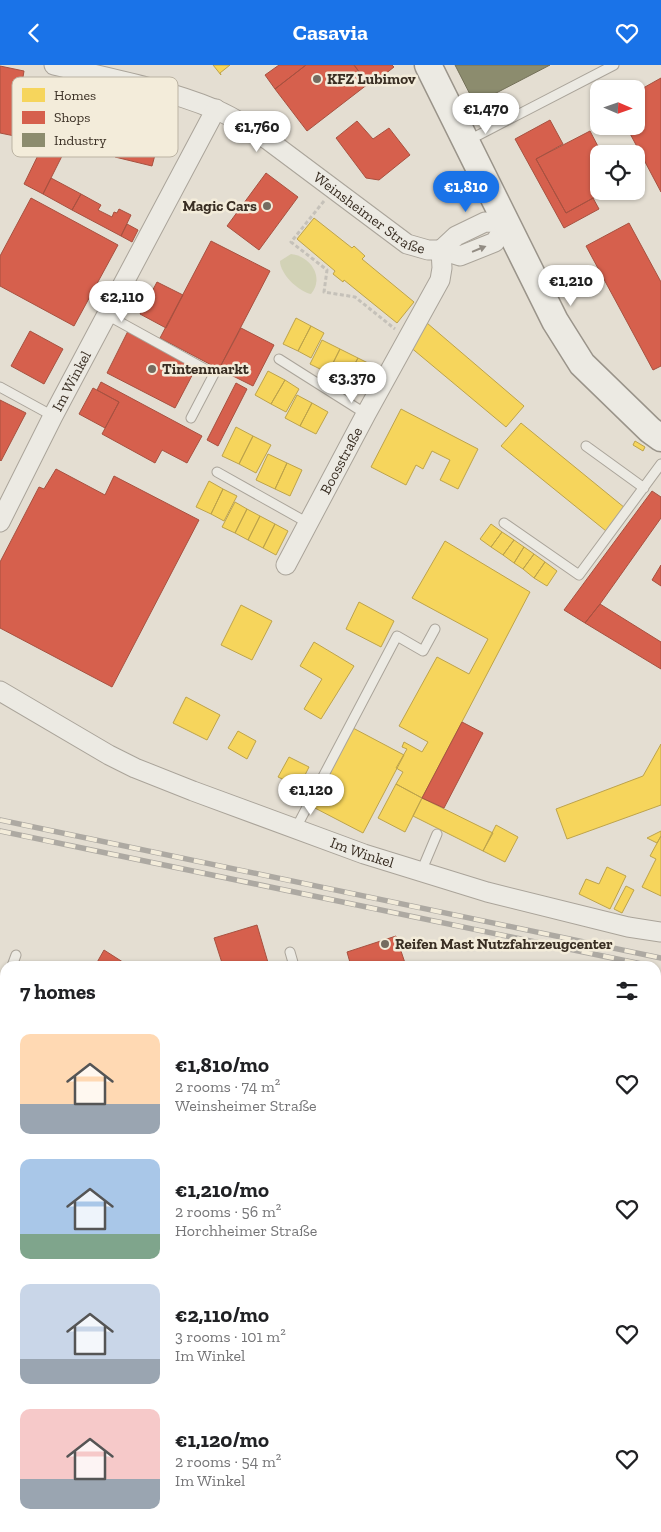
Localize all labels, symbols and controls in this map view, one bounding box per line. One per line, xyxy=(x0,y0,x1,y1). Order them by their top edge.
icon: back xyxy=(20,19,48,47)
text: Casavia xyxy=(293,19,368,46)
icon: heart xyxy=(613,19,641,47)
place label: KFZ Lubimov xyxy=(327,70,416,88)
marker: KFZ Lubimov xyxy=(311,73,323,85)
legend xyxy=(12,77,178,157)
north arrow xyxy=(590,80,645,135)
map controls xyxy=(590,80,645,200)
text: Homes xyxy=(54,87,96,104)
pin: €1,470 xyxy=(445,93,527,135)
text: €1,470 xyxy=(463,99,509,118)
text: Shops xyxy=(54,109,90,126)
pin: €1,760 xyxy=(216,111,298,153)
text: €1,760 xyxy=(235,117,279,136)
text: Industry xyxy=(54,132,107,149)
button: locate xyxy=(590,145,645,200)
street label: Weinsheimer Straße xyxy=(310,168,427,258)
pin: €1,810 xyxy=(425,171,507,213)
text: €1,810 xyxy=(444,177,488,196)
place label: Magic Cars xyxy=(182,197,257,215)
marker: Magic Cars xyxy=(261,200,273,212)
one-way arrow xyxy=(471,244,486,252)
pin: €1,210 xyxy=(530,265,612,307)
text: €1,210 xyxy=(549,271,593,290)
pin: €2,110 xyxy=(81,281,163,323)
text: €2,110 xyxy=(100,287,144,306)
street label: Im Winkel xyxy=(48,348,95,414)
place label: Tintenmarkt xyxy=(162,360,250,378)
pin: €3,370 xyxy=(311,361,393,404)
marker: Tintenmarkt xyxy=(146,363,158,375)
text: €3,370 xyxy=(328,368,376,387)
street label: Boosstraße xyxy=(316,424,366,497)
pin: €1,120 xyxy=(270,773,352,816)
text: €1,120 xyxy=(289,780,333,799)
street label: Im Winkel xyxy=(328,833,396,872)
place label: Reifen Mast Nutzfahrzeugcenter xyxy=(395,935,613,953)
marker: Reifen Mast Nutzfahrzeugcenter xyxy=(379,938,391,950)
icon: filters xyxy=(613,977,641,1005)
text: 7 homes xyxy=(20,979,96,1004)
text: €1,810/mo xyxy=(175,1052,269,1077)
icon: home xyxy=(60,1054,120,1114)
icon: heart xyxy=(613,1070,641,1098)
text: 2 rooms · 74 m² xyxy=(175,1077,280,1096)
text: Weinsheimer Straße xyxy=(175,1096,317,1115)
text: €1,210/mo xyxy=(175,1177,269,1202)
icon: home xyxy=(60,1179,120,1239)
icon: heart xyxy=(613,1195,641,1223)
text: 2 rooms · 56 m² xyxy=(175,1202,281,1221)
text: Horchheimer Straße xyxy=(175,1221,317,1240)
text: €2,110/mo xyxy=(175,1302,269,1327)
icon: home xyxy=(60,1304,120,1364)
icon: heart xyxy=(613,1320,641,1348)
text: 3 rooms · 101 m² xyxy=(175,1327,286,1346)
text: Im Winkel xyxy=(175,1346,245,1365)
text: €1,120/mo xyxy=(175,1427,269,1452)
icon: home xyxy=(60,1429,120,1489)
icon: heart xyxy=(613,1445,641,1473)
text: 2 rooms · 54 m² xyxy=(175,1452,281,1471)
text: Im Winkel xyxy=(175,1471,245,1490)

